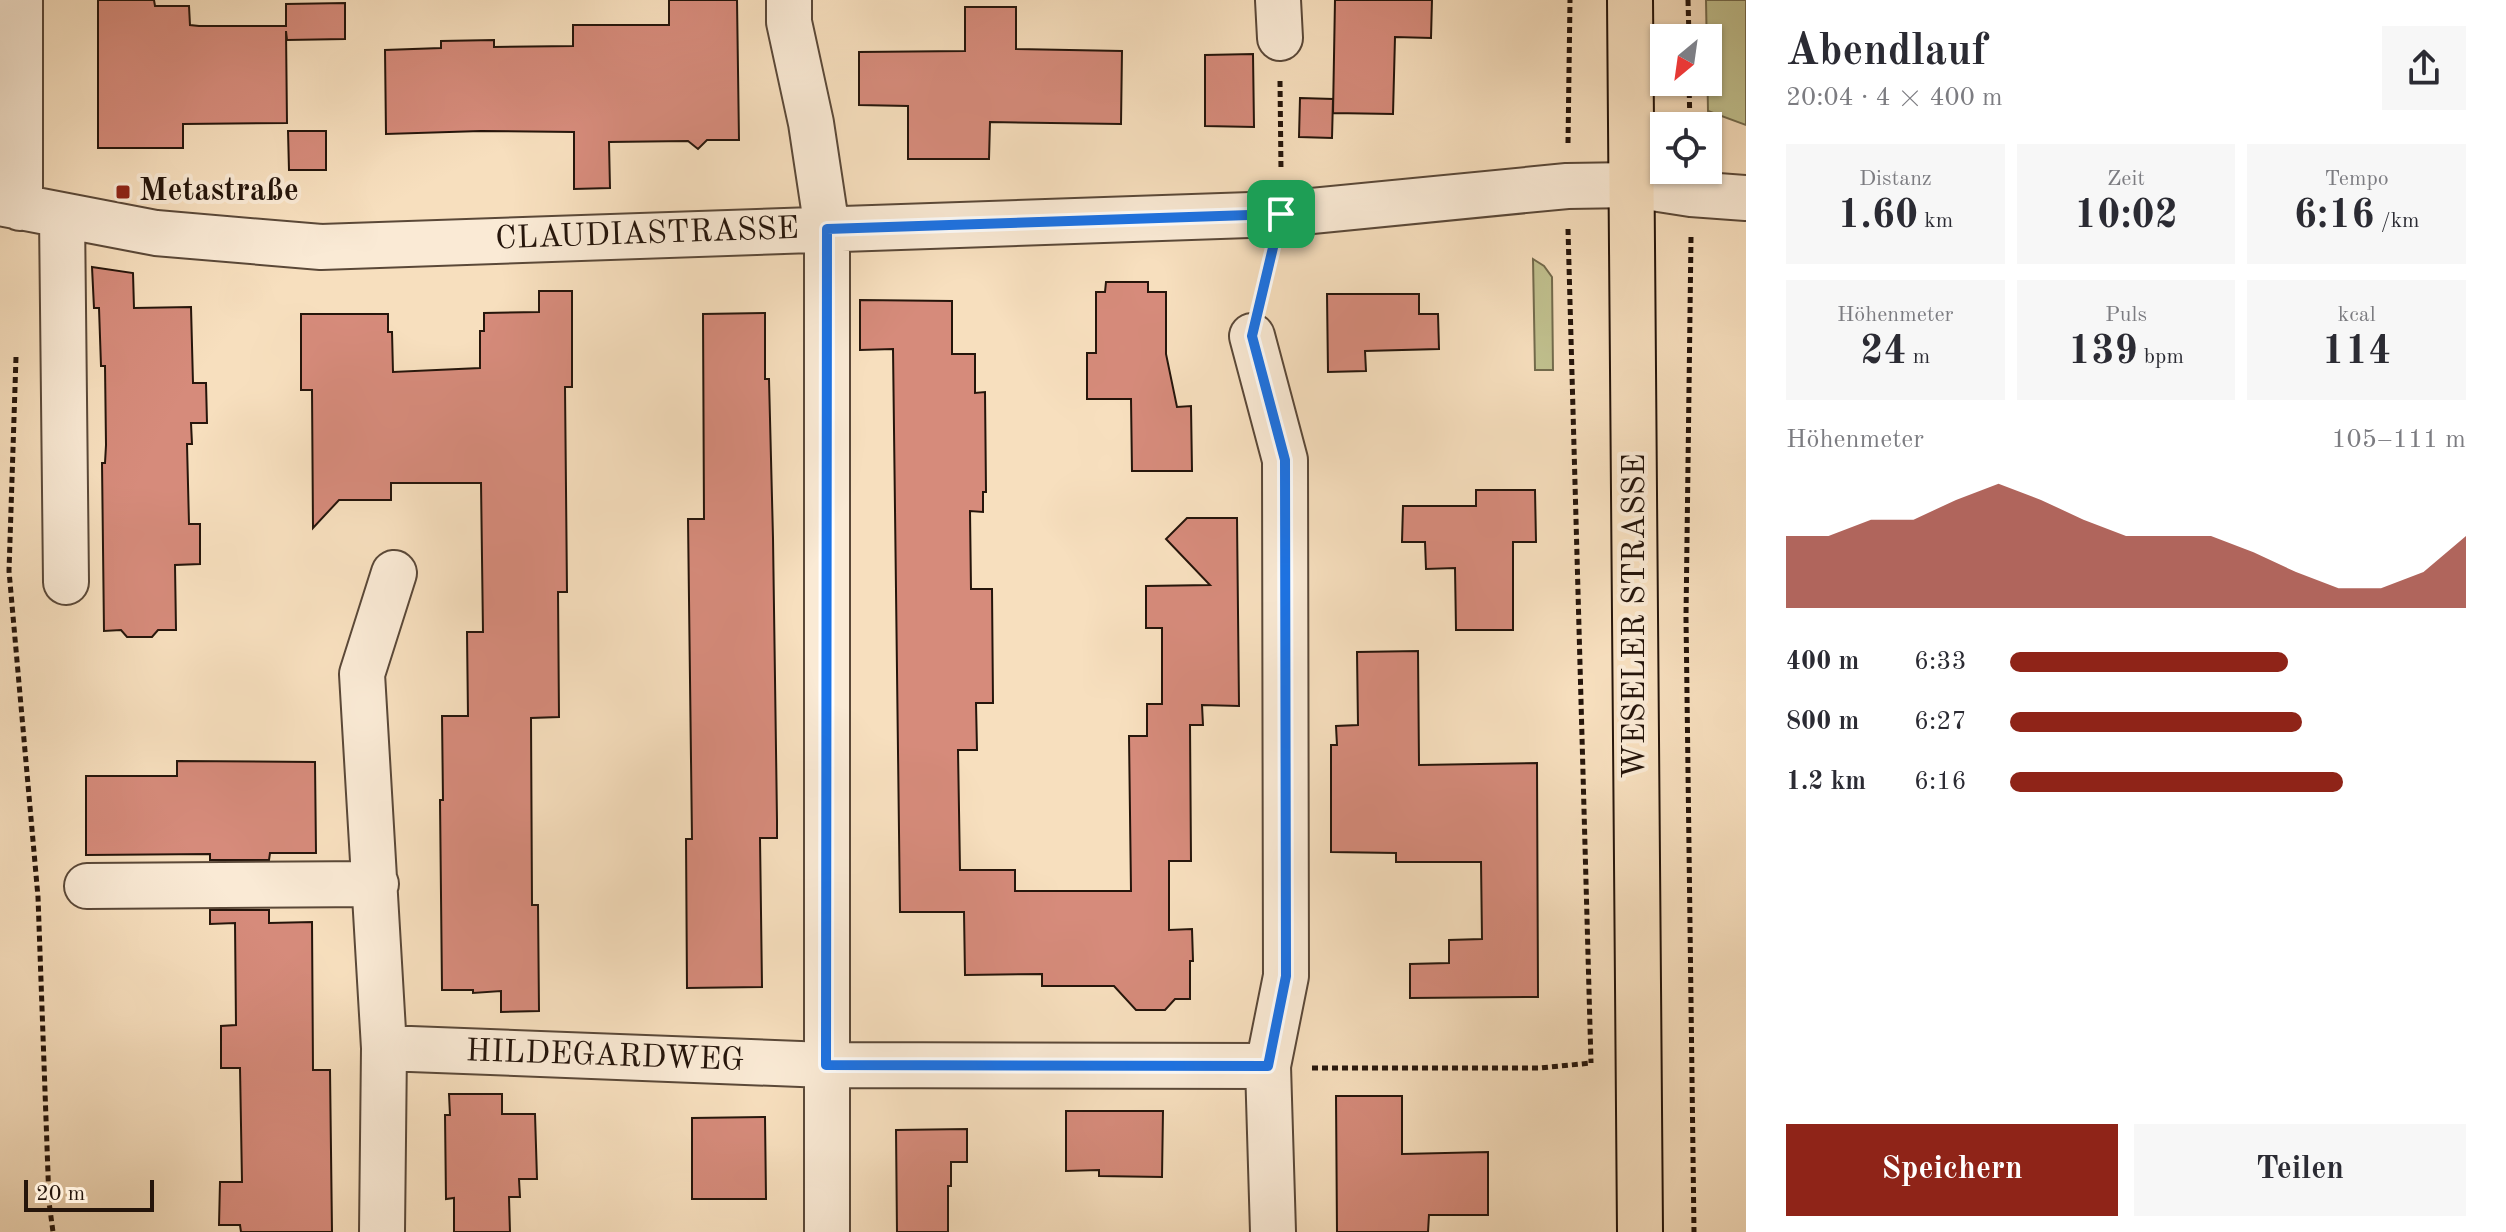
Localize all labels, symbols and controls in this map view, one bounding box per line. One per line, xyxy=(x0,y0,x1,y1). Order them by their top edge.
north arrow xyxy=(1650,24,1722,96)
map controls xyxy=(1650,24,1722,184)
button: share xyxy=(2382,26,2466,110)
text: Abendlauf xyxy=(1786,30,1987,74)
text: 20:04 · 4 × 400 m xyxy=(1786,85,2003,111)
button: locate xyxy=(1650,112,1722,184)
text: Distanz xyxy=(1859,168,1932,190)
text: Zeit xyxy=(2107,168,2145,190)
text: Tempo xyxy=(2325,168,2389,190)
place label: Metastraße xyxy=(139,176,299,208)
pin xyxy=(1247,180,1315,248)
marker: Metastraße xyxy=(114,183,132,201)
icon: arrive xyxy=(1259,192,1303,236)
text: 1.60 xyxy=(1837,197,1918,237)
text: 10:02 xyxy=(2074,197,2178,237)
text: 6:16 xyxy=(2294,197,2375,237)
text: km xyxy=(1918,210,1953,232)
text: /km xyxy=(2375,210,2420,232)
street label: CLAUDIASTRASSE xyxy=(495,214,799,256)
text: Höhenmeter xyxy=(1837,304,1954,326)
text: Puls xyxy=(2105,304,2147,326)
text: kcal xyxy=(2338,304,2376,326)
text: 24 xyxy=(1860,333,1907,373)
text: 139 xyxy=(2068,333,2138,373)
text: 114 xyxy=(2322,333,2391,373)
text: m xyxy=(1907,346,1930,368)
text: bpm xyxy=(2138,346,2184,368)
text: Höhenmeter xyxy=(1786,427,1924,453)
text: 105–111 m xyxy=(2331,427,2466,453)
street label: WESELER STRASSE xyxy=(1620,453,1652,779)
text: 400 m xyxy=(1786,649,1859,675)
text: 6:33 xyxy=(1914,649,1967,675)
text: 800 m xyxy=(1786,709,1859,735)
text: 6:27 xyxy=(1914,709,1967,735)
text: 1.2 km xyxy=(1786,769,1866,795)
text: 6:16 xyxy=(1914,769,1967,795)
street label: HILDEGARDWEG xyxy=(465,1036,745,1078)
button: Speichern xyxy=(1786,1124,2118,1216)
button: Teilen xyxy=(2134,1124,2466,1216)
scale bar xyxy=(24,1176,154,1212)
text: 20 m xyxy=(36,1183,85,1205)

